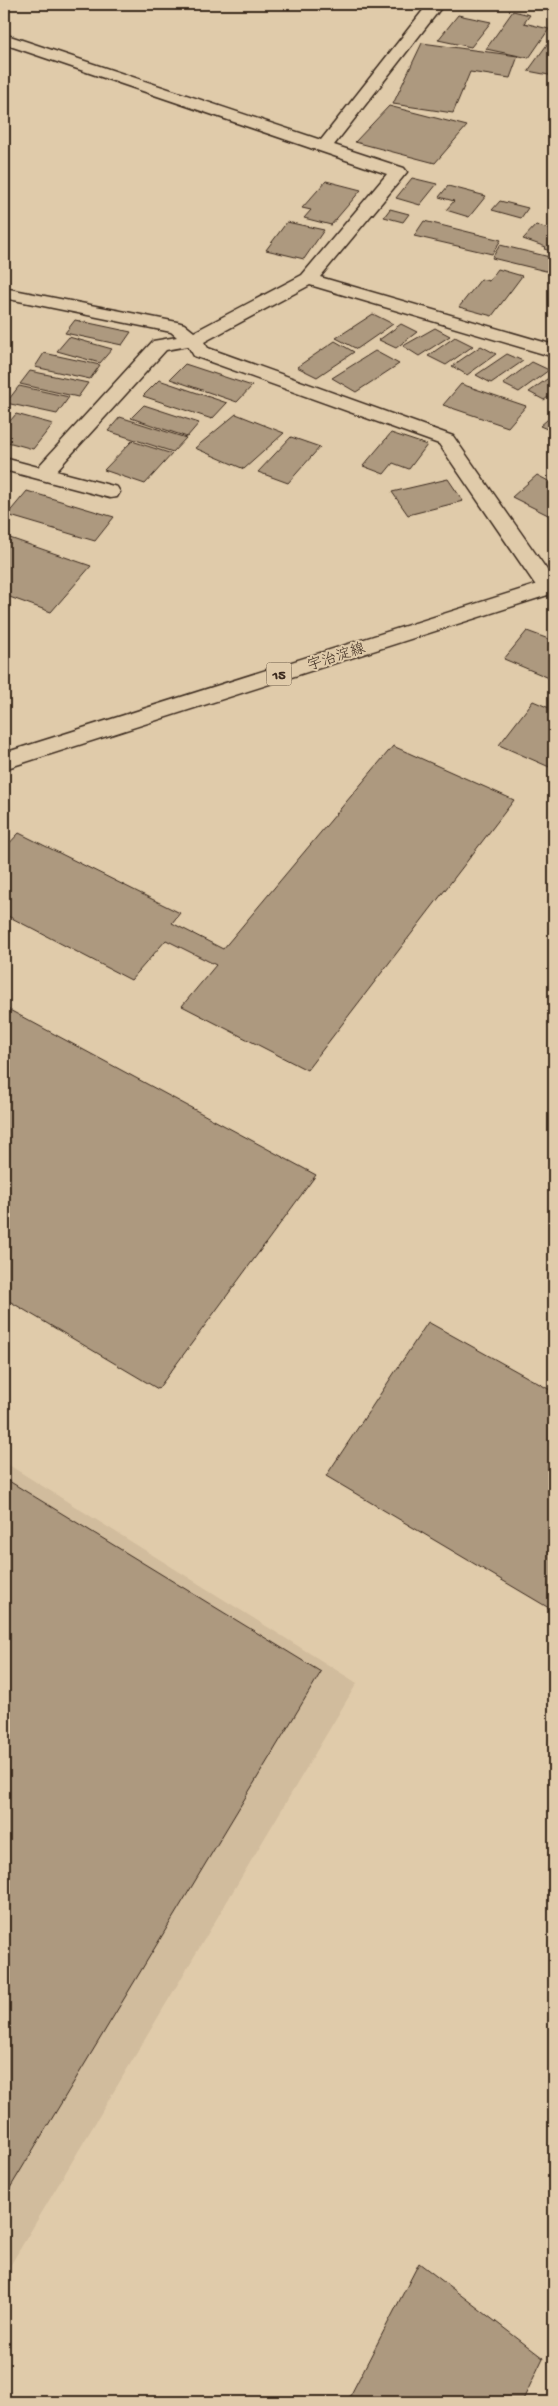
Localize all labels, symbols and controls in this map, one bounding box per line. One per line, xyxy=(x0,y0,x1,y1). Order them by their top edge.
street label: 宇治淀線 xyxy=(305,639,368,676)
road number: 15 xyxy=(266,662,292,686)

